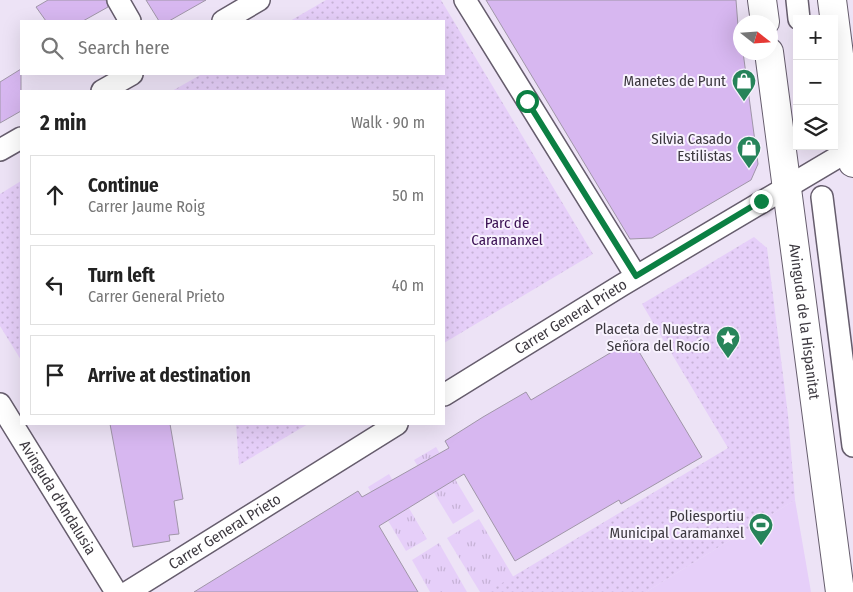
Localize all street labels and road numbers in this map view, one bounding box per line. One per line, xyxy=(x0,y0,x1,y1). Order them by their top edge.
street label: Avinguda de la Hispanitat xyxy=(785,243,824,401)
street label: Carrer General Prieto xyxy=(511,275,630,358)
street label: Avinguda d'Andalusia xyxy=(16,437,100,558)
street label: Carrer General Prieto xyxy=(165,490,284,573)

